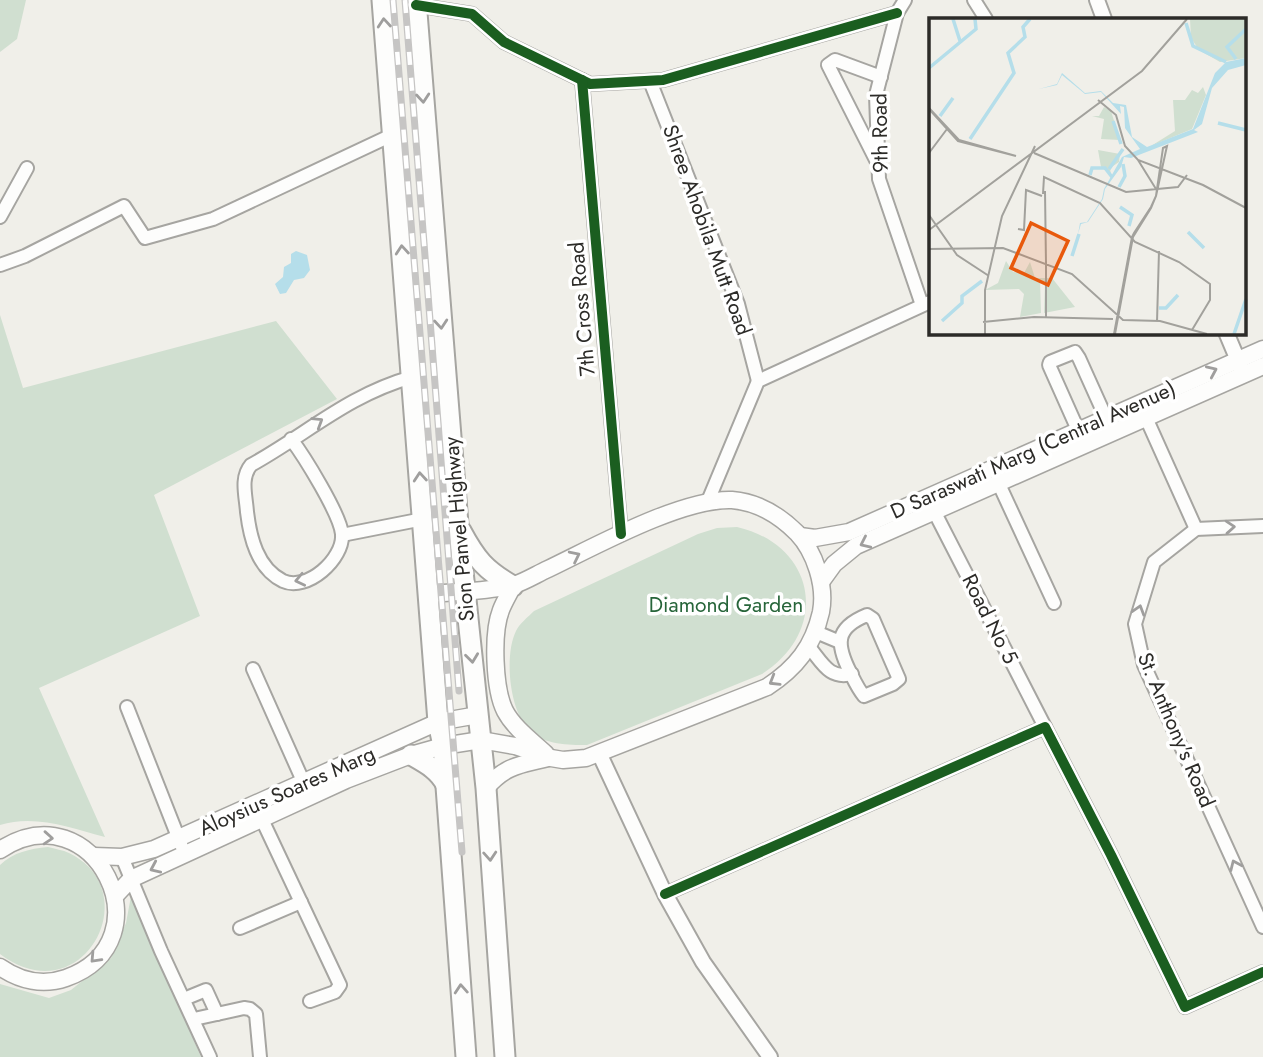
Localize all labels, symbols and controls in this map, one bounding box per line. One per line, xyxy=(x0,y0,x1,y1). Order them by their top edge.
one-way arrow xyxy=(377,17,392,28)
inset map xyxy=(929,18,1246,334)
one-way arrow xyxy=(415,92,430,103)
street label: 9th Road xyxy=(864,93,896,173)
street label: Shree Ahobila Mutt Road xyxy=(655,121,759,339)
street label: 7th Cross Road xyxy=(561,241,603,377)
one-way arrow xyxy=(395,244,410,255)
one-way arrow xyxy=(433,319,448,330)
one-way arrow xyxy=(1205,365,1218,379)
street label: D Saraswati Marg (Central Avenue) xyxy=(886,373,1180,527)
one-way arrow xyxy=(310,417,323,430)
street label: Sion Panvel Highway xyxy=(436,435,482,623)
one-way arrow xyxy=(413,471,428,482)
one-way arrow xyxy=(1224,519,1235,534)
one-way arrow xyxy=(860,534,872,548)
one-way arrow xyxy=(568,550,580,564)
street label: Road No 5 xyxy=(955,569,1025,669)
one-way arrow xyxy=(294,571,306,586)
park label: Diamond Garden xyxy=(649,590,803,620)
one-way arrow xyxy=(1131,604,1146,616)
street label: St. Anthony's Road xyxy=(1130,648,1222,812)
one-way arrow xyxy=(464,652,479,664)
one-way arrow xyxy=(769,673,782,686)
street label: Aloysius Soares Marg xyxy=(194,739,380,843)
one-way arrow xyxy=(43,830,54,845)
one-way arrow xyxy=(482,851,497,862)
one-way arrow xyxy=(150,860,162,874)
one-way arrow xyxy=(1229,860,1243,872)
one-way arrow xyxy=(91,950,103,963)
one-way arrow xyxy=(454,983,469,994)

